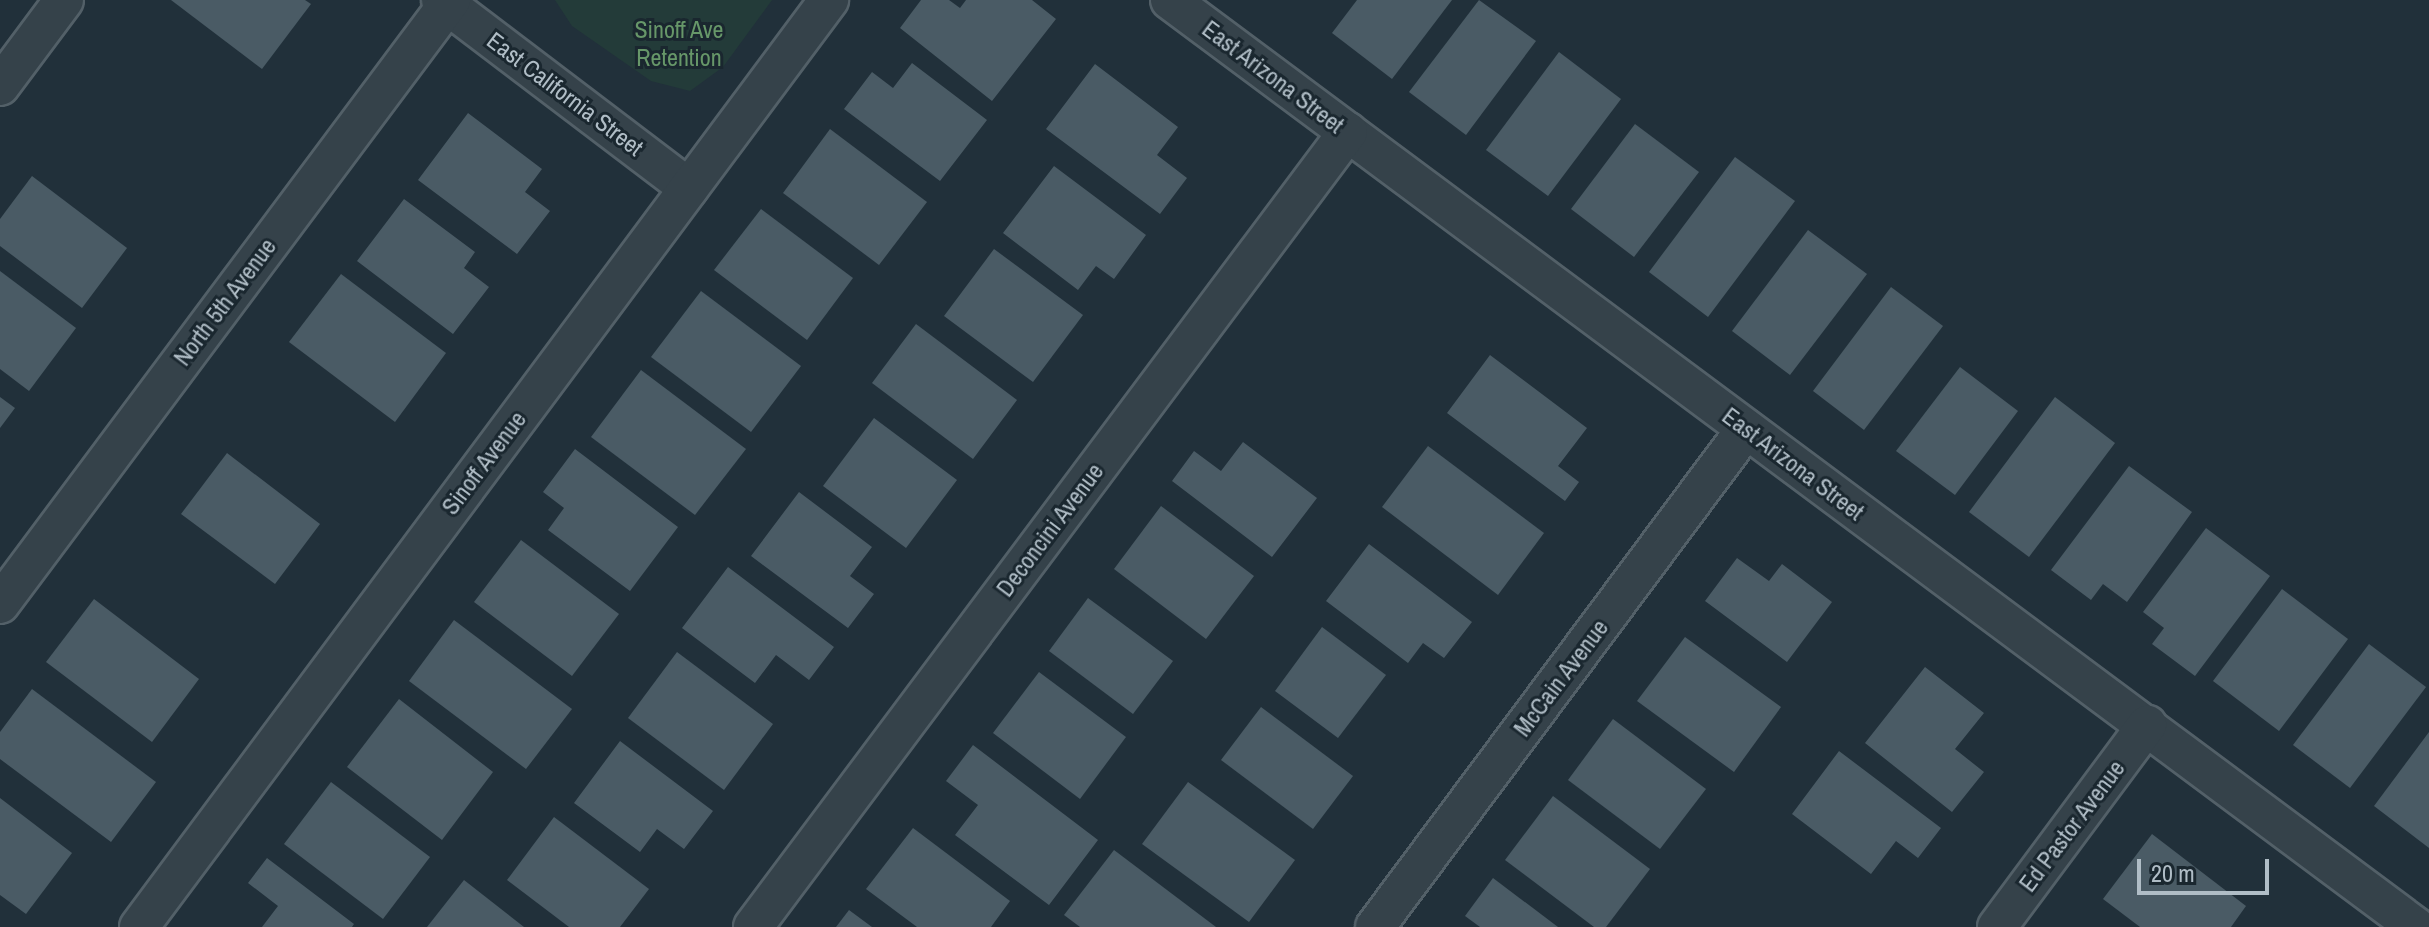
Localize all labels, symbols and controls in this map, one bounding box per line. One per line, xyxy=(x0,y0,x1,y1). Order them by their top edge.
street label: East Arizona Street xyxy=(1196,14,1350,140)
park label: Sinoff Ave Retention xyxy=(634,16,724,72)
street label: East California Street xyxy=(481,26,649,162)
street label: North 5th Avenue xyxy=(168,232,282,372)
street label: East Arizona Street xyxy=(1716,401,1870,527)
street label: Sinoff Avenue xyxy=(435,405,533,521)
street label: Deconcini Avenue xyxy=(990,457,1110,603)
street label: McCain Avenue xyxy=(1507,614,1615,742)
street label: Ed Pastor Avenue xyxy=(2013,754,2131,898)
scale bar xyxy=(2141,843,2273,893)
text: 20 m xyxy=(2151,857,2195,889)

